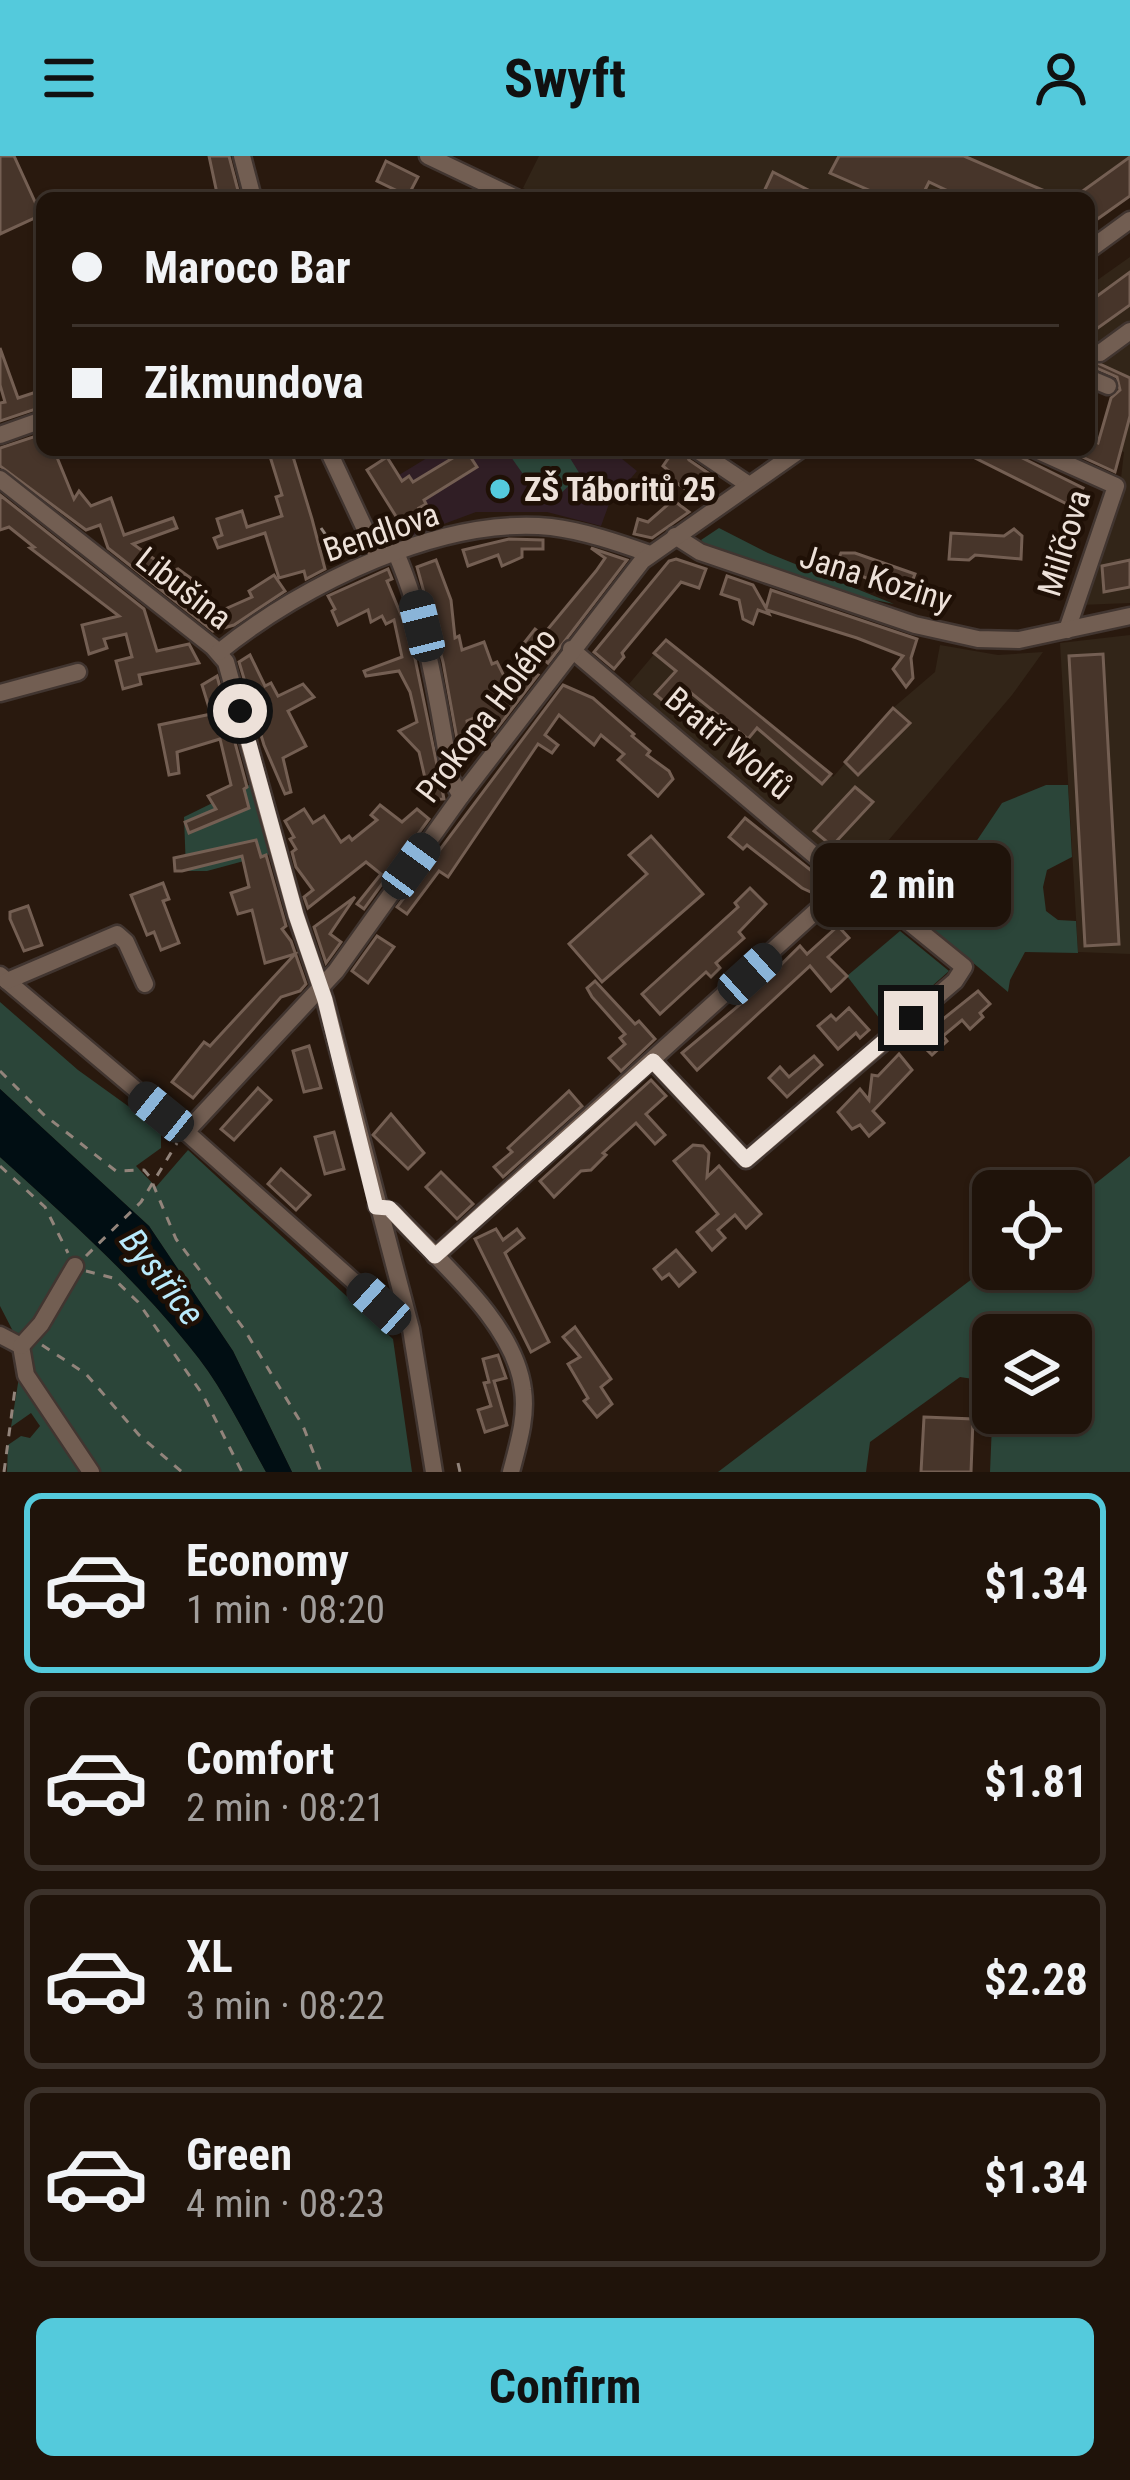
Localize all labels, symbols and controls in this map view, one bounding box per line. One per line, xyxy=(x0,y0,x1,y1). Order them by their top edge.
icon: menu xyxy=(36,45,102,111)
icon: person xyxy=(1028,45,1094,111)
text: Swyft xyxy=(504,47,626,110)
text: Maroco Bar xyxy=(144,241,351,294)
text: Zikmundova xyxy=(144,356,364,409)
place label: ZŠ Táboritů 25 xyxy=(524,470,716,509)
marker: ZŠ Táboritů 25 xyxy=(487,476,513,502)
street label: Milíčova xyxy=(1029,485,1099,601)
street label: Bendlova xyxy=(318,494,444,570)
street label: Jana Koziny xyxy=(795,536,957,620)
street label: Libušina xyxy=(129,539,239,637)
car xyxy=(396,587,448,665)
street label: Prokopa Holého xyxy=(408,620,564,810)
street label: Bratří Wolfů xyxy=(658,679,800,807)
route start xyxy=(213,684,267,738)
car xyxy=(375,826,447,906)
callout: 2 min xyxy=(812,844,1010,928)
text: 2 min xyxy=(869,862,955,908)
car xyxy=(711,937,789,1011)
route end xyxy=(884,991,938,1045)
car xyxy=(122,1075,200,1149)
map controls xyxy=(972,1170,1092,1434)
button: locate xyxy=(972,1170,1092,1290)
water label: Bystřice xyxy=(111,1220,213,1334)
car xyxy=(340,1267,418,1341)
button: layers xyxy=(972,1314,1092,1434)
icon: car xyxy=(42,1529,150,1637)
text: Economy xyxy=(186,1534,349,1587)
text: $1.34 xyxy=(984,1557,1088,1610)
text: 1 min · 08:20 xyxy=(186,1587,385,1633)
icon: car xyxy=(42,1727,150,1835)
text: Comfort xyxy=(186,1732,334,1785)
text: $1.81 xyxy=(984,1755,1088,1808)
text: 2 min · 08:21 xyxy=(186,1785,385,1831)
icon: car xyxy=(42,1925,150,2033)
text: XL xyxy=(186,1930,233,1983)
text: $2.28 xyxy=(984,1953,1088,2006)
text: 3 min · 08:22 xyxy=(186,1983,385,2029)
icon: car xyxy=(42,2123,150,2231)
text: Green xyxy=(186,2128,292,2181)
text: $1.34 xyxy=(984,2151,1088,2204)
text: 4 min · 08:23 xyxy=(186,2181,385,2227)
button: Confirm xyxy=(36,2318,1094,2456)

